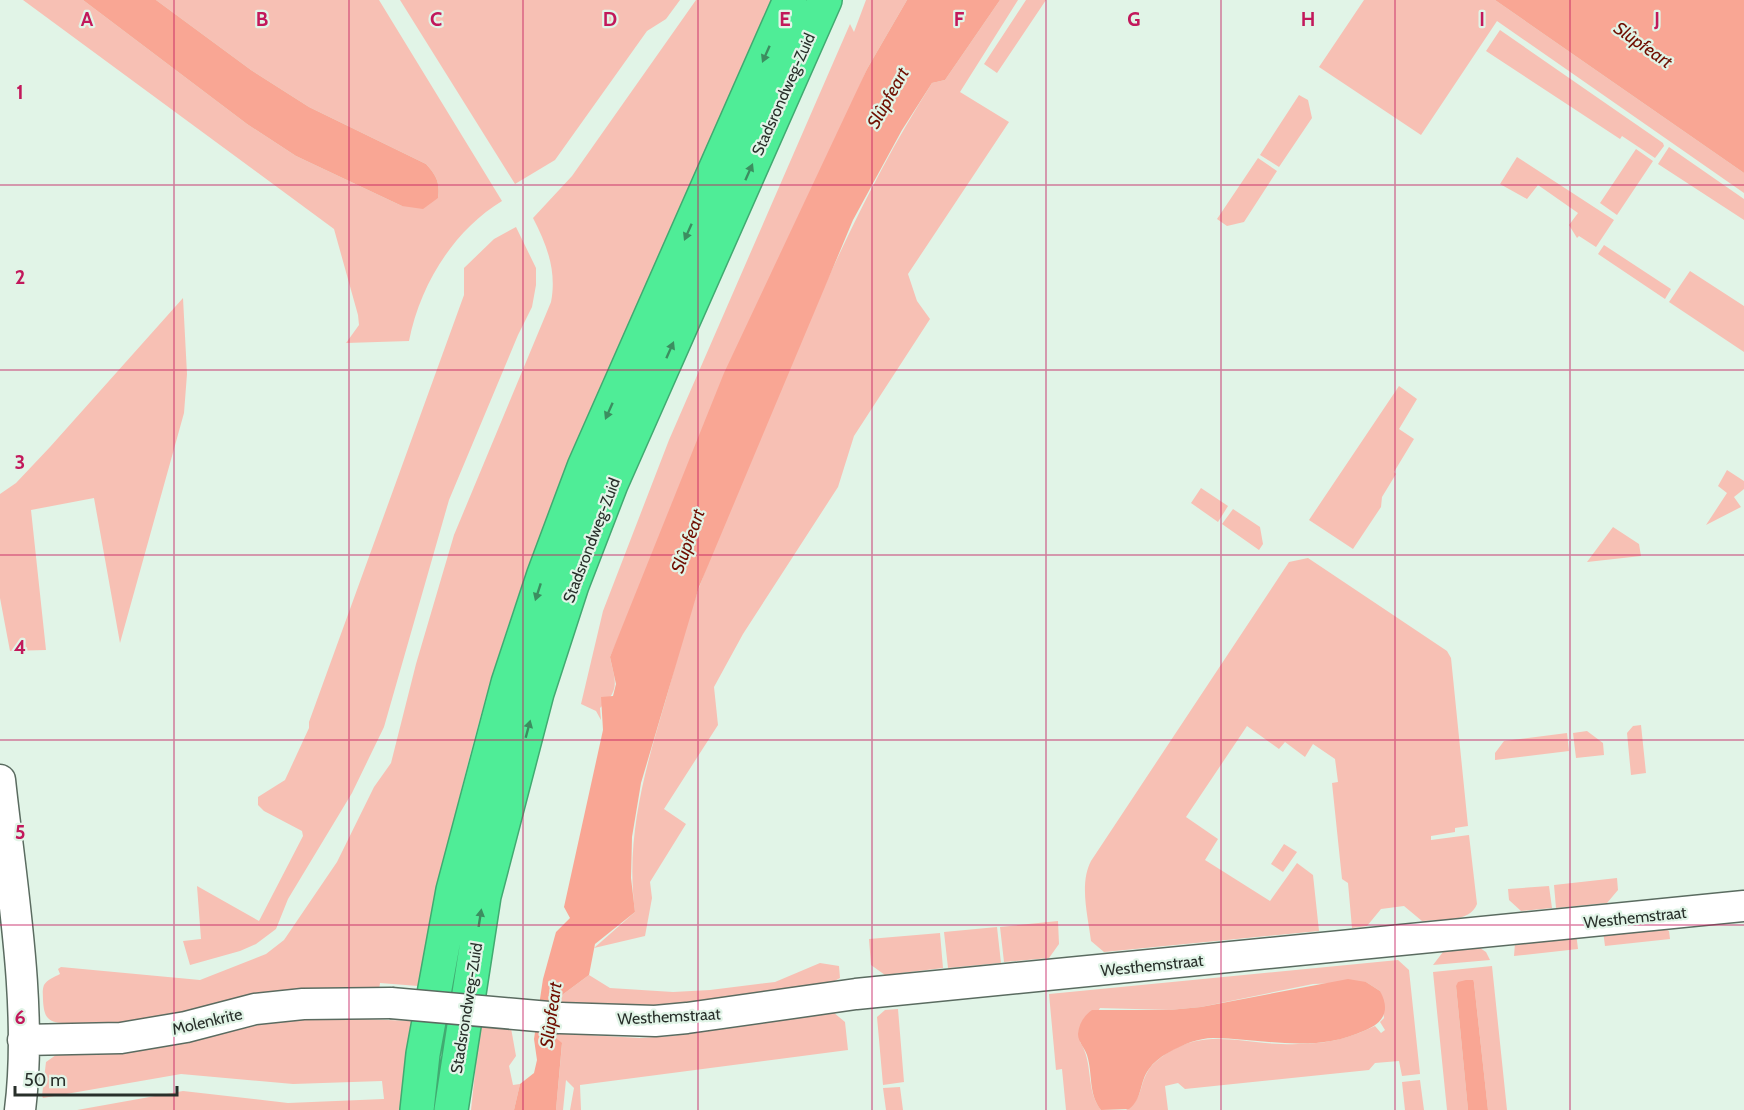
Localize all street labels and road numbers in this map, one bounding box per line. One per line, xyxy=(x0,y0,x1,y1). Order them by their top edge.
street label: Stadsrondweg-Zuid xyxy=(748,30,819,158)
street label: Stadsrondweg-Zuid xyxy=(559,475,624,605)
street label: Westhemstraat xyxy=(1583,903,1688,932)
street label: Stadsrondweg-Zuid xyxy=(447,941,486,1075)
street label: Westhemstraat xyxy=(1100,951,1205,980)
street label: Molenkrite xyxy=(170,1004,244,1039)
street label: Westhemstraat xyxy=(617,1004,722,1029)

